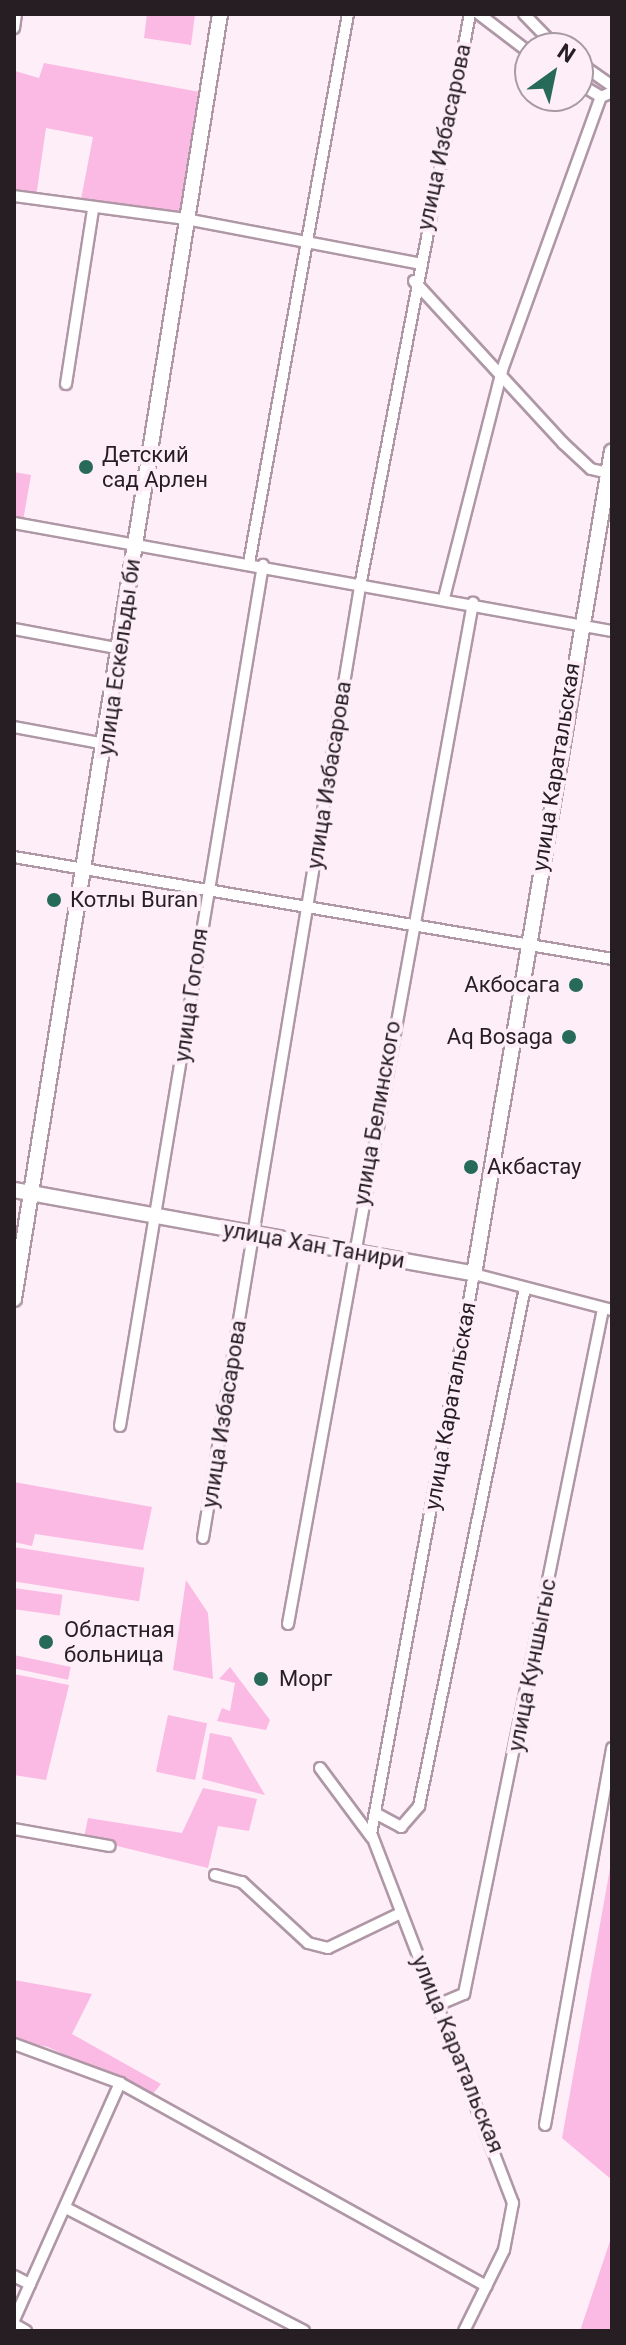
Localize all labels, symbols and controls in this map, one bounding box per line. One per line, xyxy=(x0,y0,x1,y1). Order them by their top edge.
north arrow xyxy=(514,32,594,112)
text: N xyxy=(553,38,580,68)
street label: улица Избасарова xyxy=(411,41,477,233)
place label: Детский сад Арлен xyxy=(102,441,208,492)
marker: Детский сад Арлен xyxy=(77,458,95,476)
street label: улица Ескельды би xyxy=(92,557,146,757)
street label: улица Каратальская xyxy=(526,661,586,873)
street label: улица Избасарова xyxy=(301,679,357,871)
place label: Котлы Buran xyxy=(70,887,198,913)
marker: Котлы Buran xyxy=(45,891,63,909)
street label: улица Гоголя xyxy=(169,926,213,1064)
place label: Акбосага xyxy=(464,972,560,998)
marker: Акбосага xyxy=(567,976,585,994)
street label: улица Белинского xyxy=(348,1019,406,1207)
place label: Aq Bosaga xyxy=(447,1024,553,1050)
marker: Aq Bosaga xyxy=(560,1028,578,1046)
place label: Акбастау xyxy=(487,1154,582,1180)
marker: Акбастау xyxy=(462,1158,480,1176)
street label: улица Хан Танири xyxy=(221,1216,407,1274)
street label: улица Каратальская xyxy=(419,1300,481,1512)
street label: улица Избасарова xyxy=(196,1318,252,1510)
street label: улица Куншыгыс xyxy=(502,1576,562,1754)
place label: Областная больница xyxy=(64,1616,175,1668)
marker: Областная больница xyxy=(35,1631,57,1653)
place label: Морг xyxy=(279,1666,332,1692)
marker: Морг xyxy=(250,1668,272,1690)
street label: улица Каратальская xyxy=(406,1951,510,2157)

